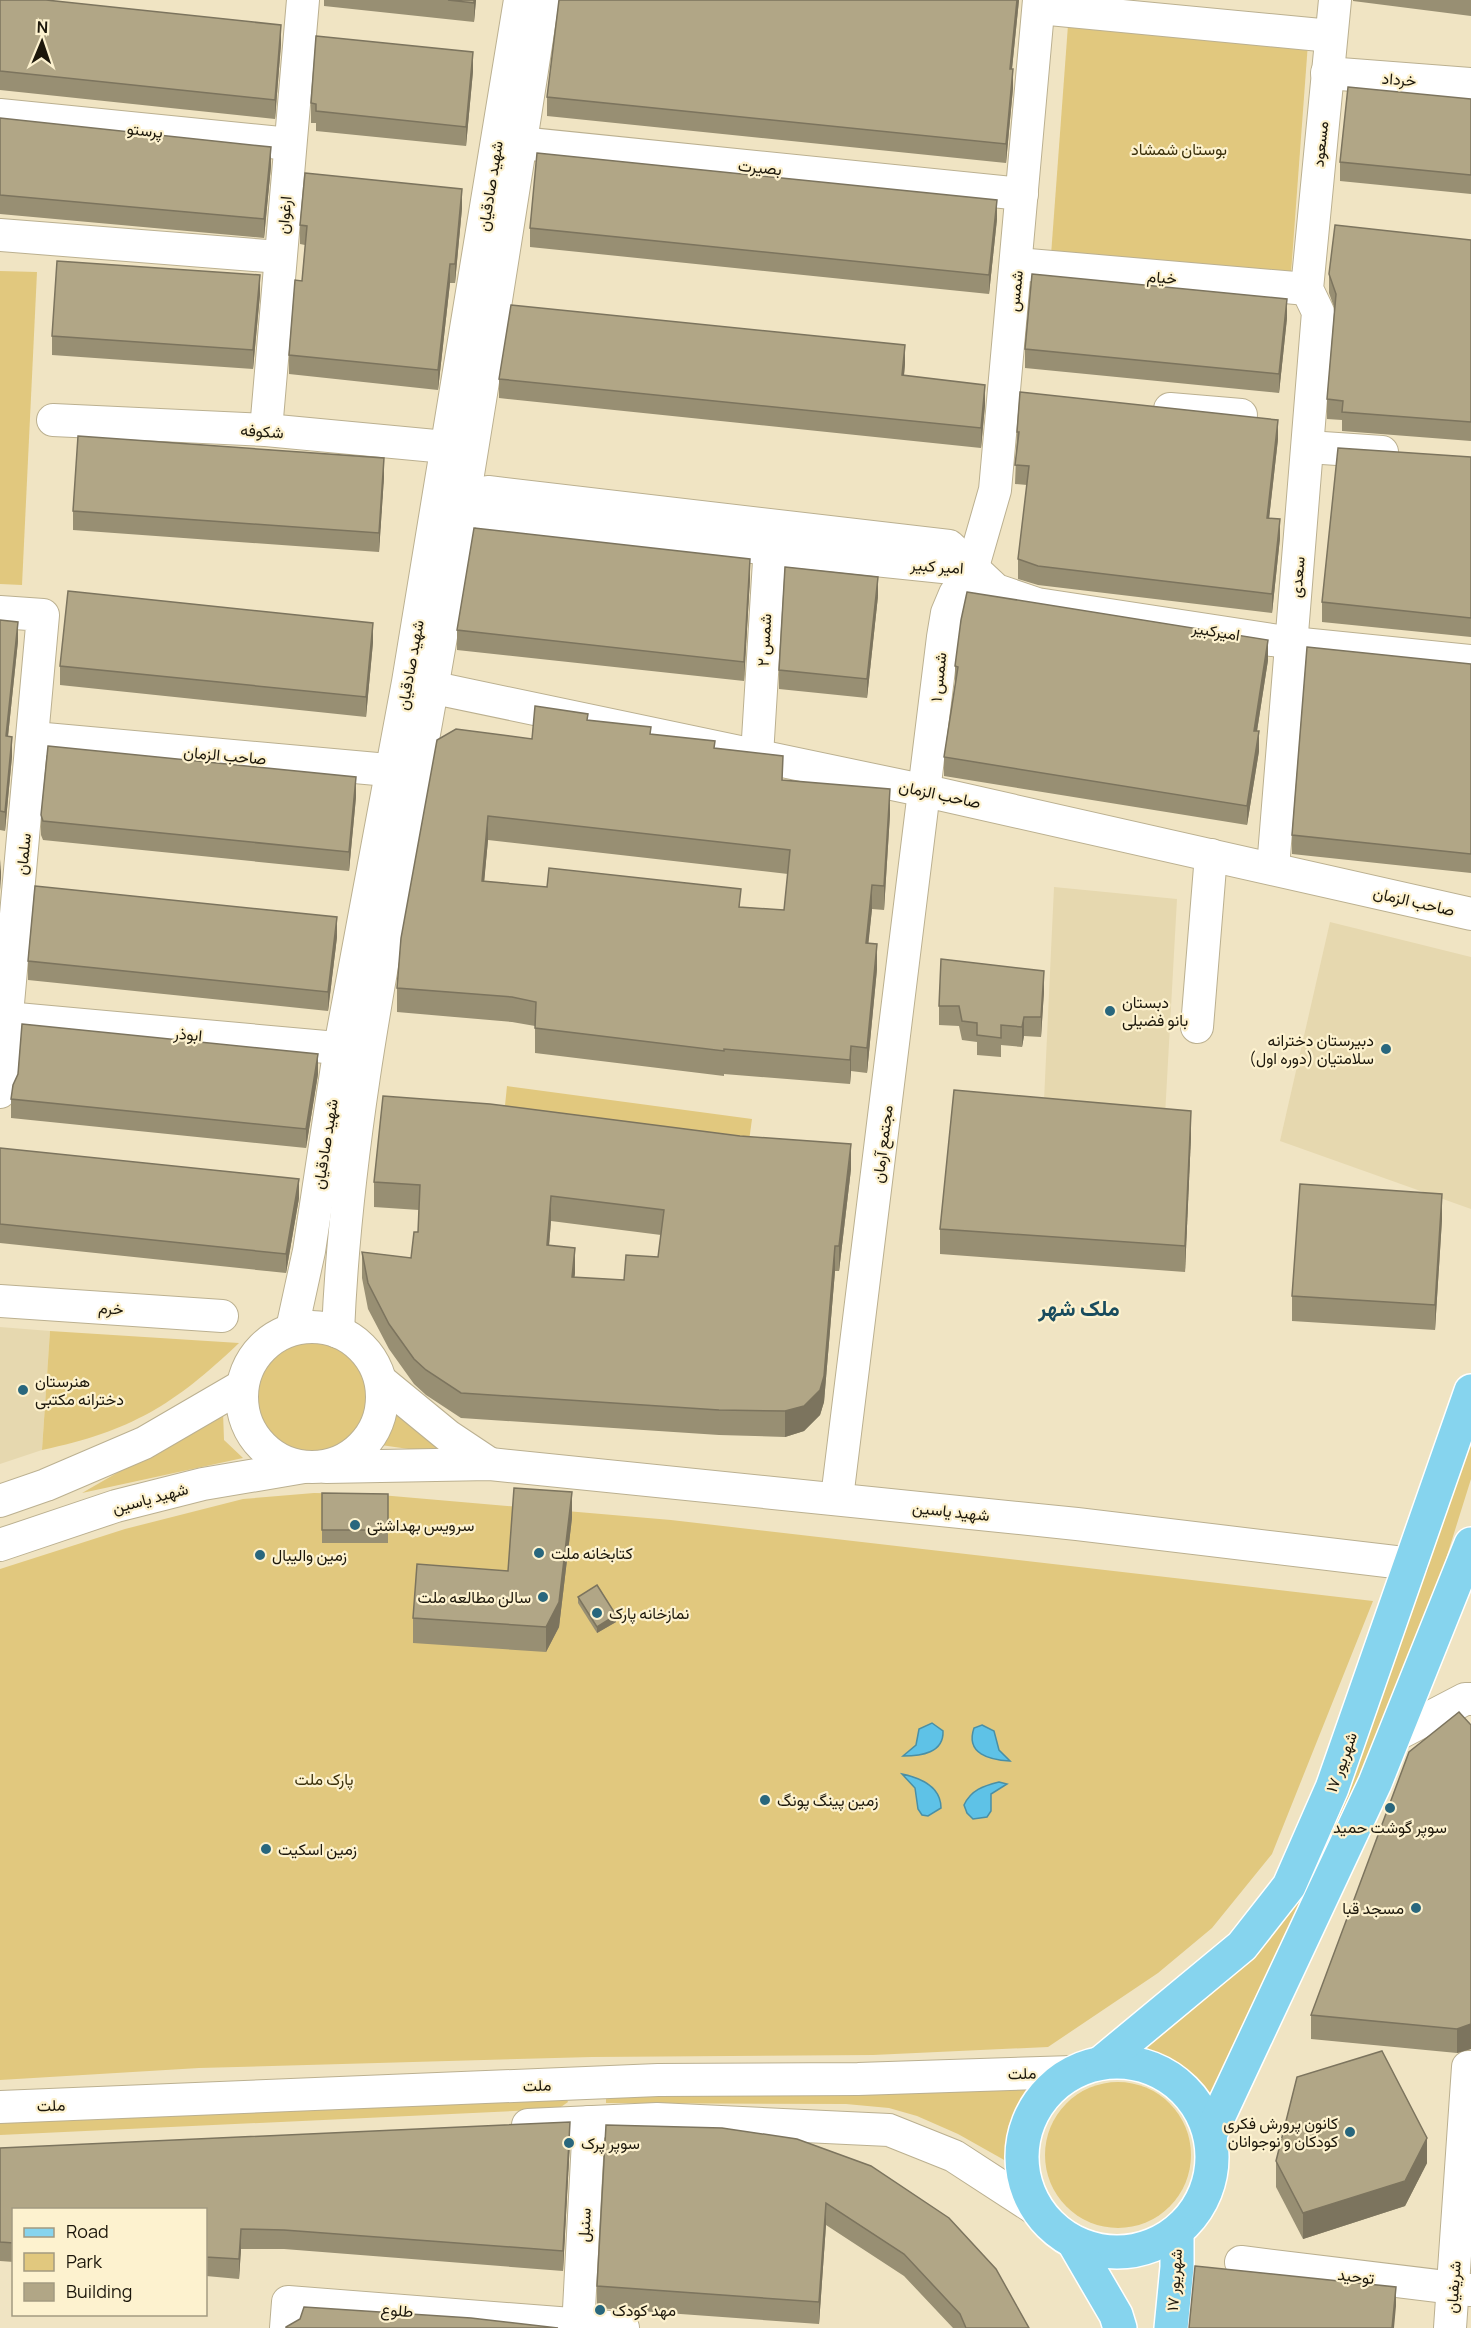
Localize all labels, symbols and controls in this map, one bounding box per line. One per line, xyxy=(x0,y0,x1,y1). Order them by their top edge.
north arrow xyxy=(12,12,72,72)
text: N xyxy=(36,16,49,38)
street label: خرداد xyxy=(1381,67,1417,91)
street label: پرستو xyxy=(126,117,164,144)
street label: مسعود xyxy=(1307,120,1333,168)
park label: بوستان شمشاد xyxy=(1131,138,1227,160)
street label: شهید صادقیان xyxy=(472,139,508,233)
street label: بصیرت xyxy=(737,154,783,180)
street label: ارغوان xyxy=(271,195,297,235)
street label: خیام xyxy=(1146,265,1178,289)
street label: شمس xyxy=(1002,269,1028,313)
street label: شکوفه xyxy=(240,419,284,443)
street label: امیر کبیر xyxy=(909,553,964,579)
street label: سعدی xyxy=(1284,555,1310,599)
street label: شمس ۲ xyxy=(752,613,776,667)
street label: امیرکبیر xyxy=(1189,616,1242,646)
street label: شهید صادقیان xyxy=(391,618,429,712)
street label: شمس ۱ xyxy=(924,651,952,703)
street label: صاحب الزمان xyxy=(183,740,267,770)
street label: صاحب الزمان xyxy=(897,775,983,813)
street label: سلمان xyxy=(10,832,36,876)
street label: صاحب الزمان xyxy=(1371,881,1457,921)
place label: دبستان بانو فضیلی xyxy=(1122,991,1188,1031)
marker: دبستان بانو فضیلی xyxy=(1103,1004,1117,1018)
street label: ابوذر xyxy=(172,1022,203,1046)
place label: دبیرستان دخترانه سلامتیان (دوره اول) xyxy=(1249,1029,1374,1069)
marker: دبیرستان دخترانه سلامتیان (دوره اول) xyxy=(1379,1042,1393,1056)
street label: شهید صادقیان xyxy=(307,1097,343,1191)
street label: مجتمع آرمان xyxy=(866,1104,899,1184)
district label: ملک شهر xyxy=(1037,1293,1120,1323)
street label: خرم xyxy=(98,1296,125,1320)
place label: هنرستان دخترانه مکتبی xyxy=(35,1370,124,1410)
marker: هنرستان دخترانه مکتبی xyxy=(16,1383,30,1397)
street label: شهید یاسین xyxy=(110,1477,190,1519)
street label: شهید یاسین xyxy=(911,1496,991,1526)
place label: سرویس بهداشتی xyxy=(367,1514,474,1536)
marker: سرویس بهداشتی xyxy=(348,1518,362,1532)
place label: کتابخانه ملت xyxy=(551,1542,633,1564)
place label: زمین والیبال xyxy=(272,1544,347,1566)
marker: کتابخانه ملت xyxy=(532,1546,546,1560)
marker: زمین والیبال xyxy=(253,1548,267,1562)
place label: سالن مطالعه ملت xyxy=(418,1586,531,1608)
marker: سالن مطالعه ملت xyxy=(536,1590,550,1604)
place label: نمازخانه پارک xyxy=(609,1602,689,1625)
marker: نمازخانه پارک xyxy=(590,1606,604,1620)
street label: ۱۷ شهریور xyxy=(1320,1729,1362,1795)
park label: پارک ملت xyxy=(295,1768,353,1791)
place label: زمین پینگ پونگ xyxy=(777,1789,878,1812)
marker: زمین پینگ پونگ xyxy=(758,1793,772,1807)
marker: سوپر گوشت حمید xyxy=(1383,1801,1397,1815)
place label: سوپر گوشت حمید xyxy=(1333,1816,1447,1839)
place label: زمین اسکیت xyxy=(278,1838,357,1860)
marker: زمین اسکیت xyxy=(259,1842,273,1856)
place label: مسجد قبا xyxy=(1342,1897,1404,1919)
marker: مسجد قبا xyxy=(1409,1901,1423,1915)
street label: ملت xyxy=(1007,2062,1037,2084)
street label: ملت xyxy=(522,2074,552,2096)
street label: ملت xyxy=(36,2094,66,2116)
place label: کانون پرورش فکری کودکان و نوجوانان xyxy=(1223,2112,1338,2152)
marker: کانون پرورش فکری کودکان و نوجوانان xyxy=(1343,2125,1357,2139)
place label: سوپر پرک xyxy=(581,2132,640,2155)
marker: سوپر پرک xyxy=(562,2136,576,2150)
street label: سنبل xyxy=(572,2207,596,2243)
legend xyxy=(12,2208,207,2316)
text: Road xyxy=(66,2219,109,2243)
street label: ۱۷ شهریور xyxy=(1161,2248,1187,2312)
text: Park xyxy=(66,2249,103,2273)
street label: شریفیان xyxy=(1440,2260,1466,2314)
street label: توحید xyxy=(1336,2263,1376,2289)
text: Building xyxy=(66,2279,132,2303)
street label: طلوع xyxy=(380,2298,414,2323)
place label: مهد کودک xyxy=(612,2299,676,2321)
marker: مهد کودک xyxy=(593,2303,607,2317)

